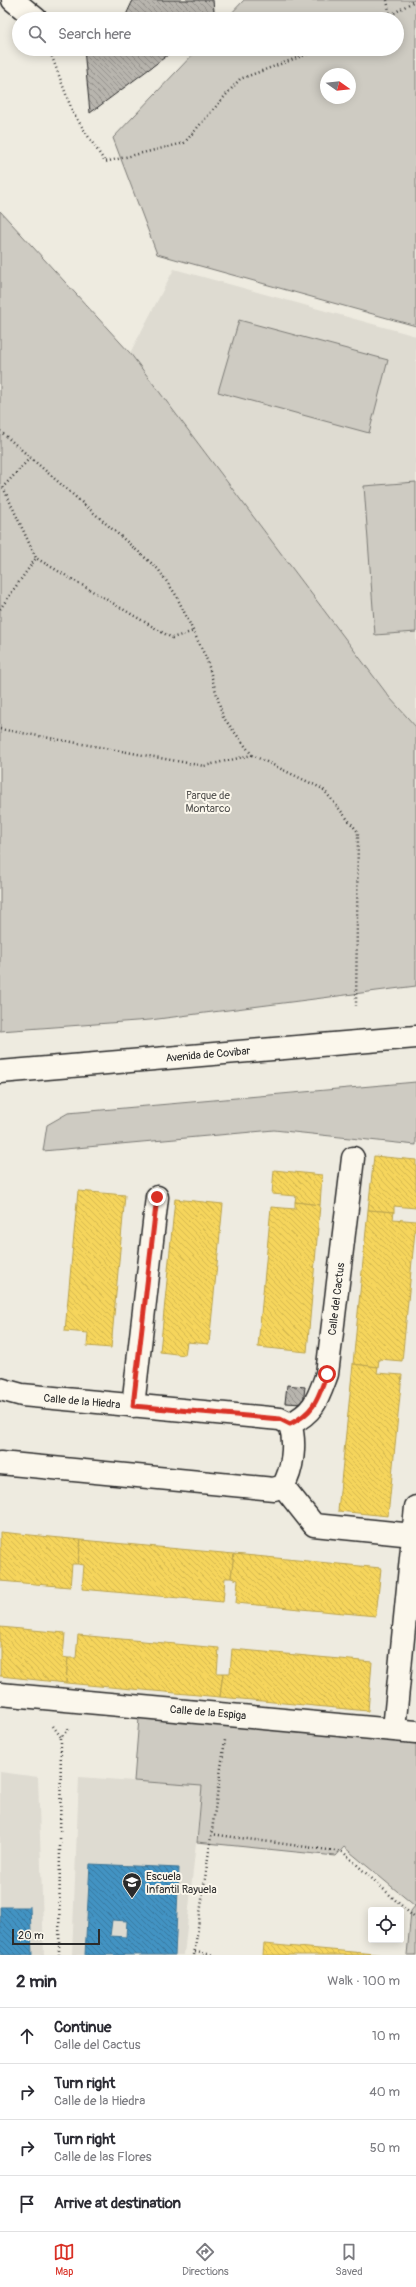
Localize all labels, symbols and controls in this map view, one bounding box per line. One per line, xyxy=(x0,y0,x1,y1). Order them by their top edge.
search box xyxy=(12,12,404,56)
icon: search xyxy=(26,23,48,45)
text: Search here xyxy=(58,25,131,44)
north arrow xyxy=(320,68,356,104)
park label: Parque de Montarco xyxy=(186,789,231,815)
street label: Avenida de Covibar xyxy=(165,1044,251,1065)
route end xyxy=(148,1188,166,1206)
street label: Calle del Cactus xyxy=(326,1262,347,1336)
route start xyxy=(318,1365,336,1383)
street label: Calle de la Hiedra xyxy=(43,1392,121,1411)
street label: Calle de la Espiga xyxy=(169,1703,247,1722)
place label: Escuela Infantil Rayuela xyxy=(146,1870,217,1896)
school or university icon: Escuela Infantil Rayuela xyxy=(121,1871,143,1899)
map controls xyxy=(368,1907,404,1943)
button: locate xyxy=(368,1907,404,1943)
scale bar xyxy=(12,1927,100,1946)
text: 20 m xyxy=(18,1929,44,1942)
text: 2 min xyxy=(16,1971,57,1992)
text: Walk · 100 m xyxy=(327,1973,400,1989)
text: Continue xyxy=(54,2018,112,2037)
icon: ahead xyxy=(16,2025,38,2047)
text: 10 m xyxy=(372,2028,400,2044)
text: Calle del Cactus xyxy=(54,2037,141,2053)
text: Turn right xyxy=(54,2074,115,2093)
icon: right xyxy=(16,2081,38,2103)
text: 40 m xyxy=(369,2084,400,2100)
text: Calle de la Hiedra xyxy=(54,2093,145,2109)
text: Turn right xyxy=(54,2130,115,2149)
icon: right xyxy=(16,2137,38,2159)
text: 50 m xyxy=(370,2140,400,2156)
text: Calle de las Flores xyxy=(54,2149,152,2165)
icon: arrive xyxy=(16,2193,38,2215)
text: Arrive at destination xyxy=(54,2194,181,2213)
tab: Map xyxy=(53,2241,75,2278)
tab: Directions xyxy=(182,2241,229,2278)
tab: Saved xyxy=(335,2241,363,2278)

